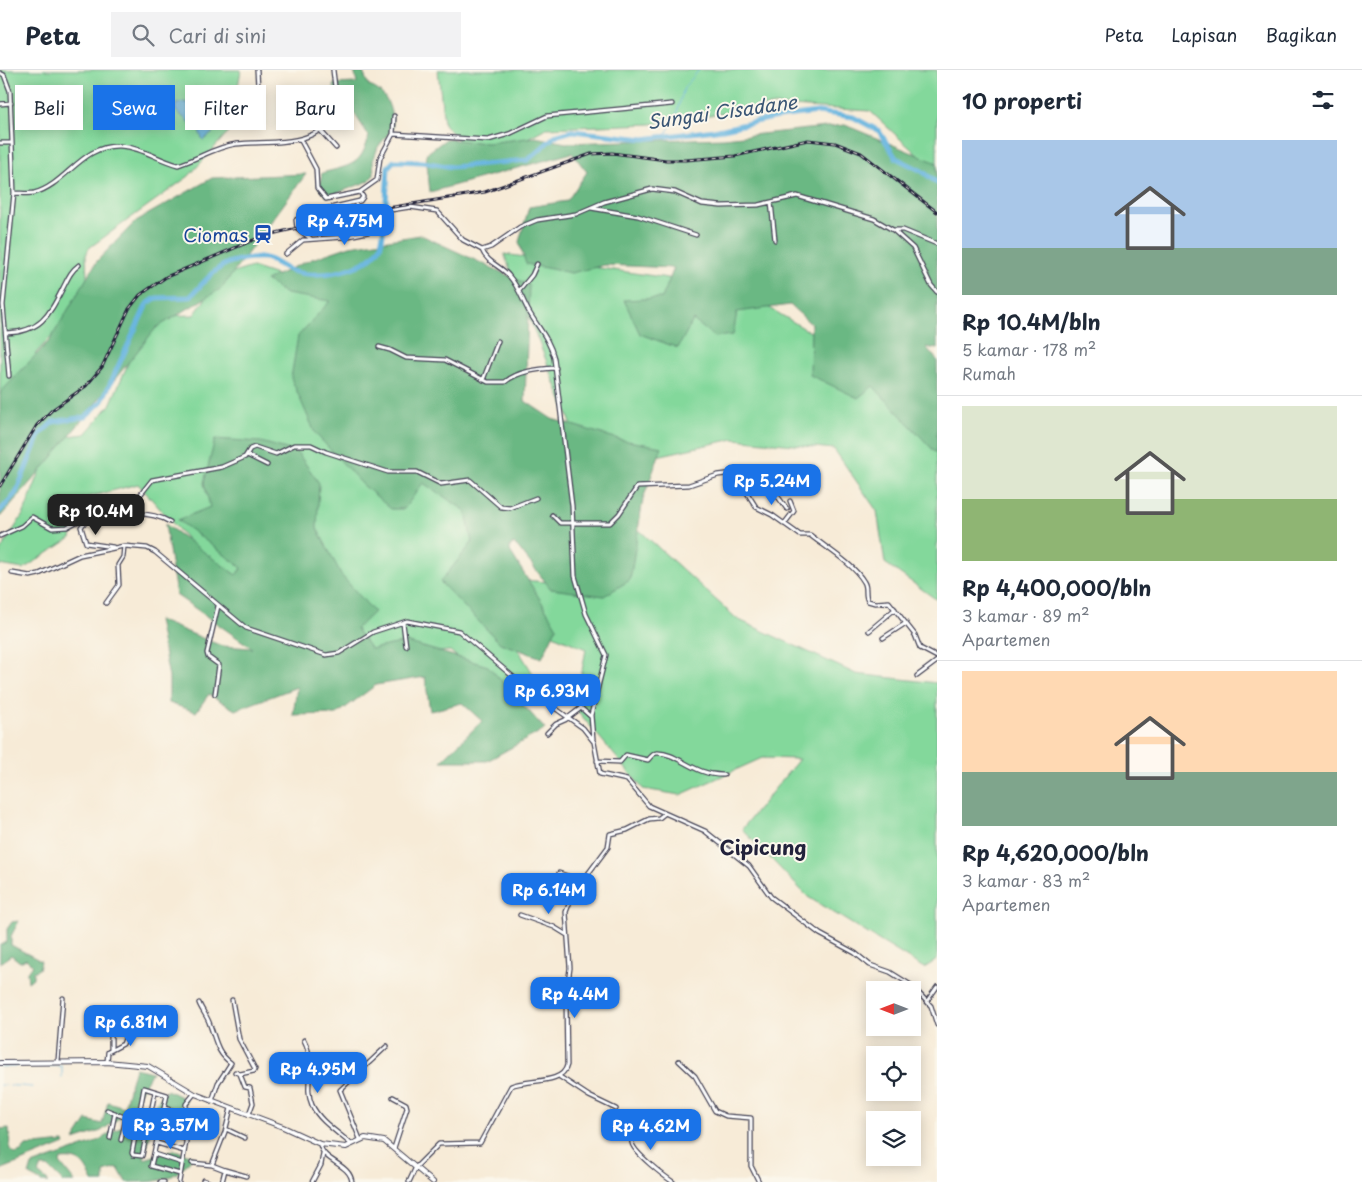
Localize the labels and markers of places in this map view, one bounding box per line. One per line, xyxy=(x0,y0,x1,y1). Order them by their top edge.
pin: Rp 4.75M xyxy=(293,204,397,246)
place label: Ciomas xyxy=(183,221,248,248)
station icon: Ciomas xyxy=(252,223,274,245)
pin: Rp 5.24M xyxy=(720,464,824,506)
pin: Rp 10.4M xyxy=(44,494,148,536)
pin: Rp 6.93M xyxy=(500,674,604,716)
pin: Rp 6.14M xyxy=(497,872,601,915)
pin: Rp 4.4M xyxy=(529,976,621,1019)
pin: Rp 6.81M xyxy=(79,1004,183,1047)
pin: Rp 4.95M xyxy=(266,1052,370,1094)
pin: Rp 3.57M xyxy=(119,1108,223,1150)
pin: Rp 4.62M xyxy=(599,1108,703,1151)

